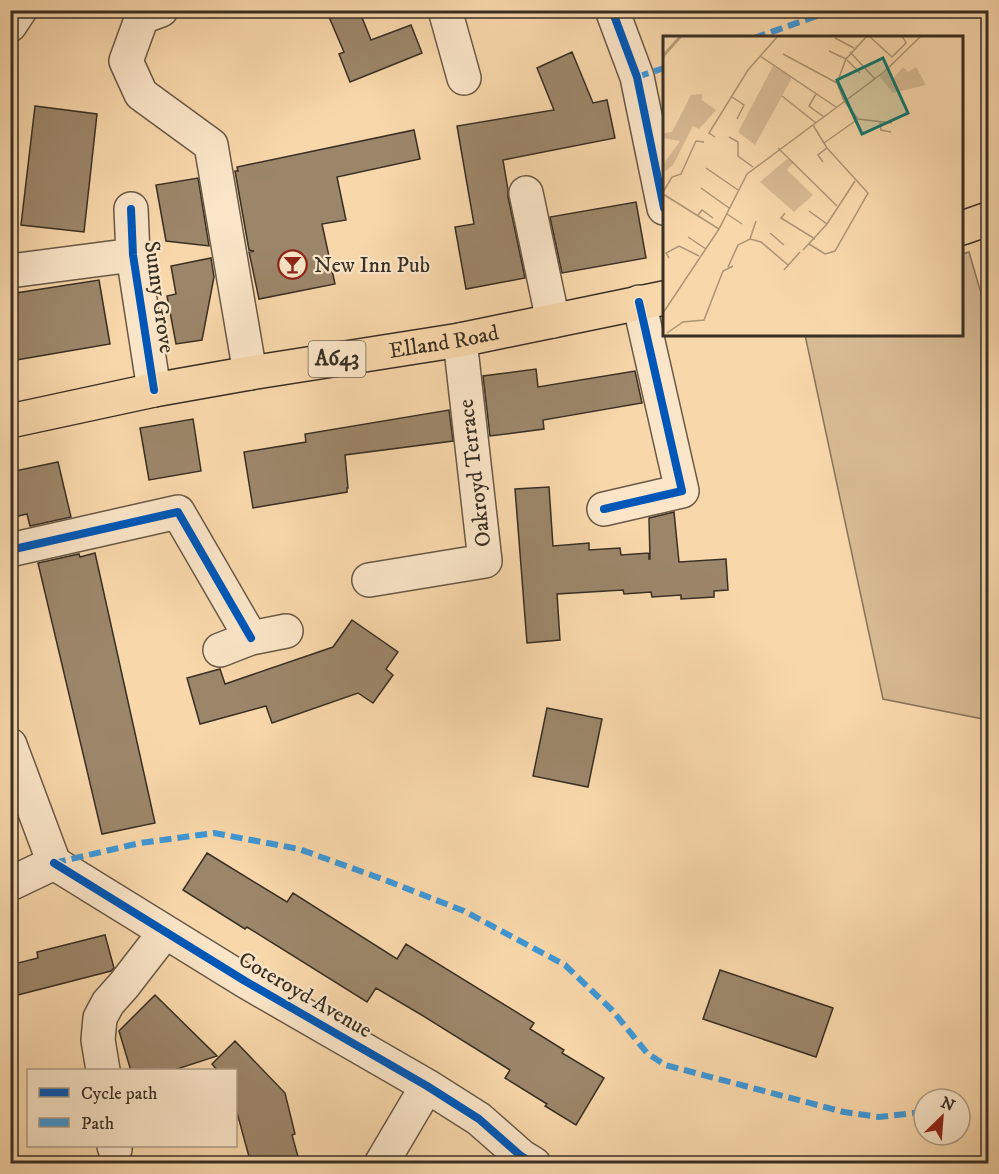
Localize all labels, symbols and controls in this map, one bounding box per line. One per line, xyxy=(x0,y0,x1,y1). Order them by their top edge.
inset map xyxy=(663,36,963,336)
street label: Sunny Grove xyxy=(138,239,180,355)
bar icon: New Inn Pub xyxy=(277,249,309,281)
place label: New Inn Pub xyxy=(314,252,430,279)
street label: Elland Road xyxy=(387,319,501,364)
road number: A643 xyxy=(308,341,366,377)
street label: Oakroyd Terrace xyxy=(453,398,497,548)
street label: Coteroyd Avenue xyxy=(233,946,377,1044)
legend xyxy=(27,1069,237,1147)
text: Cycle path xyxy=(81,1083,158,1105)
north arrow xyxy=(912,1087,972,1147)
text: N xyxy=(938,1092,958,1116)
text: Path xyxy=(81,1113,115,1135)

